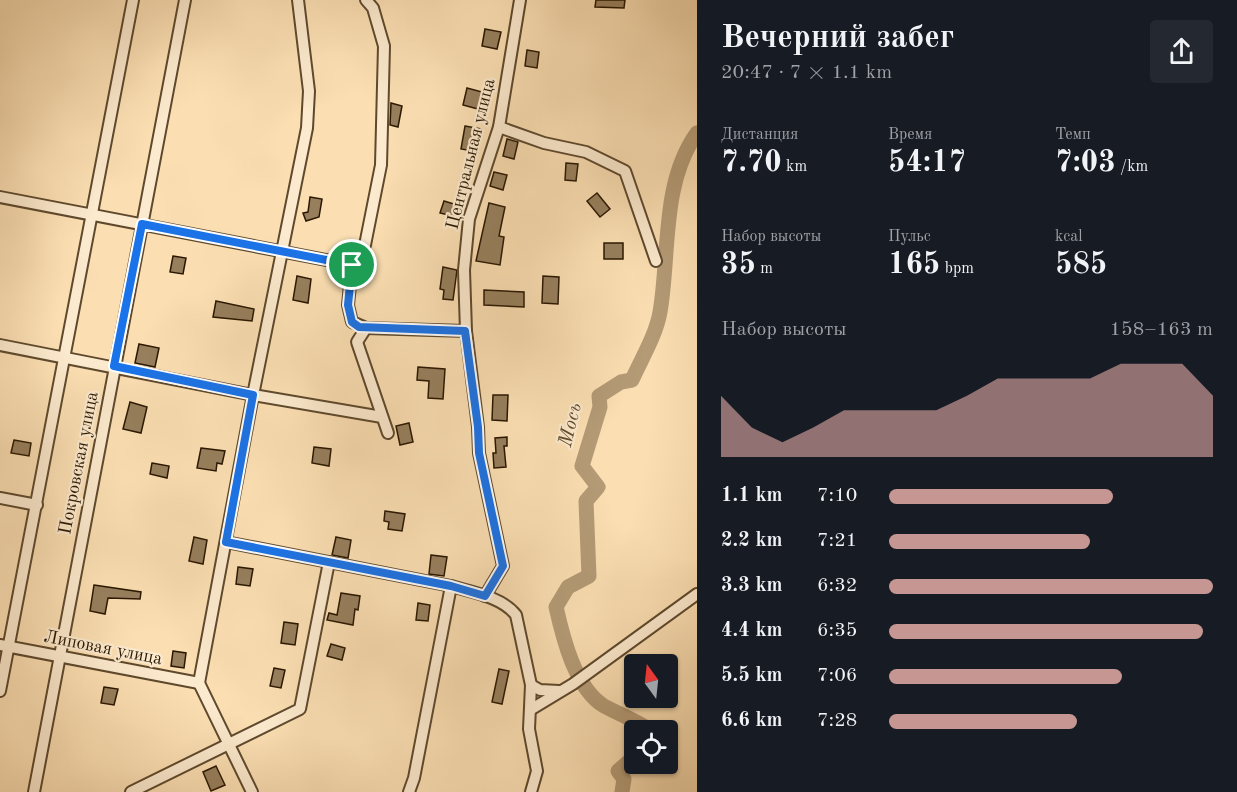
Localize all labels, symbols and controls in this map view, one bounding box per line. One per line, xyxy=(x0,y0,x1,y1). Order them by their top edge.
button: share xyxy=(1150,20,1213,83)
text: Вечерний забег xyxy=(721,22,954,55)
text: 20:47 · 7 × 1.1 km xyxy=(721,63,892,83)
street label: Центральная улица xyxy=(444,77,499,231)
text: Дистанция xyxy=(721,127,798,143)
text: Время xyxy=(888,127,932,143)
text: Темп xyxy=(1055,127,1091,143)
text: 7.70 xyxy=(721,148,782,178)
text: 54:17 xyxy=(888,148,966,178)
text: 7:03 xyxy=(1055,148,1116,178)
text: km xyxy=(782,159,807,175)
text: /km xyxy=(1116,159,1148,175)
text: Набор высоты xyxy=(721,229,821,245)
text: Пульс xyxy=(888,229,931,245)
text: kcal xyxy=(1055,229,1083,245)
pin xyxy=(326,239,377,290)
icon: arrive xyxy=(335,248,368,281)
text: 35 xyxy=(721,250,756,280)
text: 165 xyxy=(888,250,940,280)
text: 585 xyxy=(1055,250,1107,280)
text: m xyxy=(756,261,773,277)
text: bpm xyxy=(940,261,974,277)
text: Набор высоты xyxy=(721,320,847,340)
text: 158–163 m xyxy=(1110,320,1213,340)
street label: Покровская улица xyxy=(56,390,102,536)
water label: Мось xyxy=(556,401,586,450)
text: 1.1 km xyxy=(721,486,783,506)
text: 7:10 xyxy=(817,486,857,506)
text: 2.2 km xyxy=(721,531,783,551)
text: 7:21 xyxy=(817,531,857,551)
text: 3.3 km xyxy=(721,576,783,596)
text: 6:32 xyxy=(817,576,857,596)
text: 4.4 km xyxy=(721,621,783,641)
text: 6:35 xyxy=(817,621,857,641)
street label: Липовая улица xyxy=(42,628,164,668)
north arrow xyxy=(624,654,678,708)
map controls xyxy=(624,654,678,774)
text: 5.5 km xyxy=(721,666,783,686)
text: 7:06 xyxy=(817,666,857,686)
text: 6.6 km xyxy=(721,711,783,731)
text: 7:28 xyxy=(817,711,857,731)
button: locate xyxy=(624,720,678,774)

